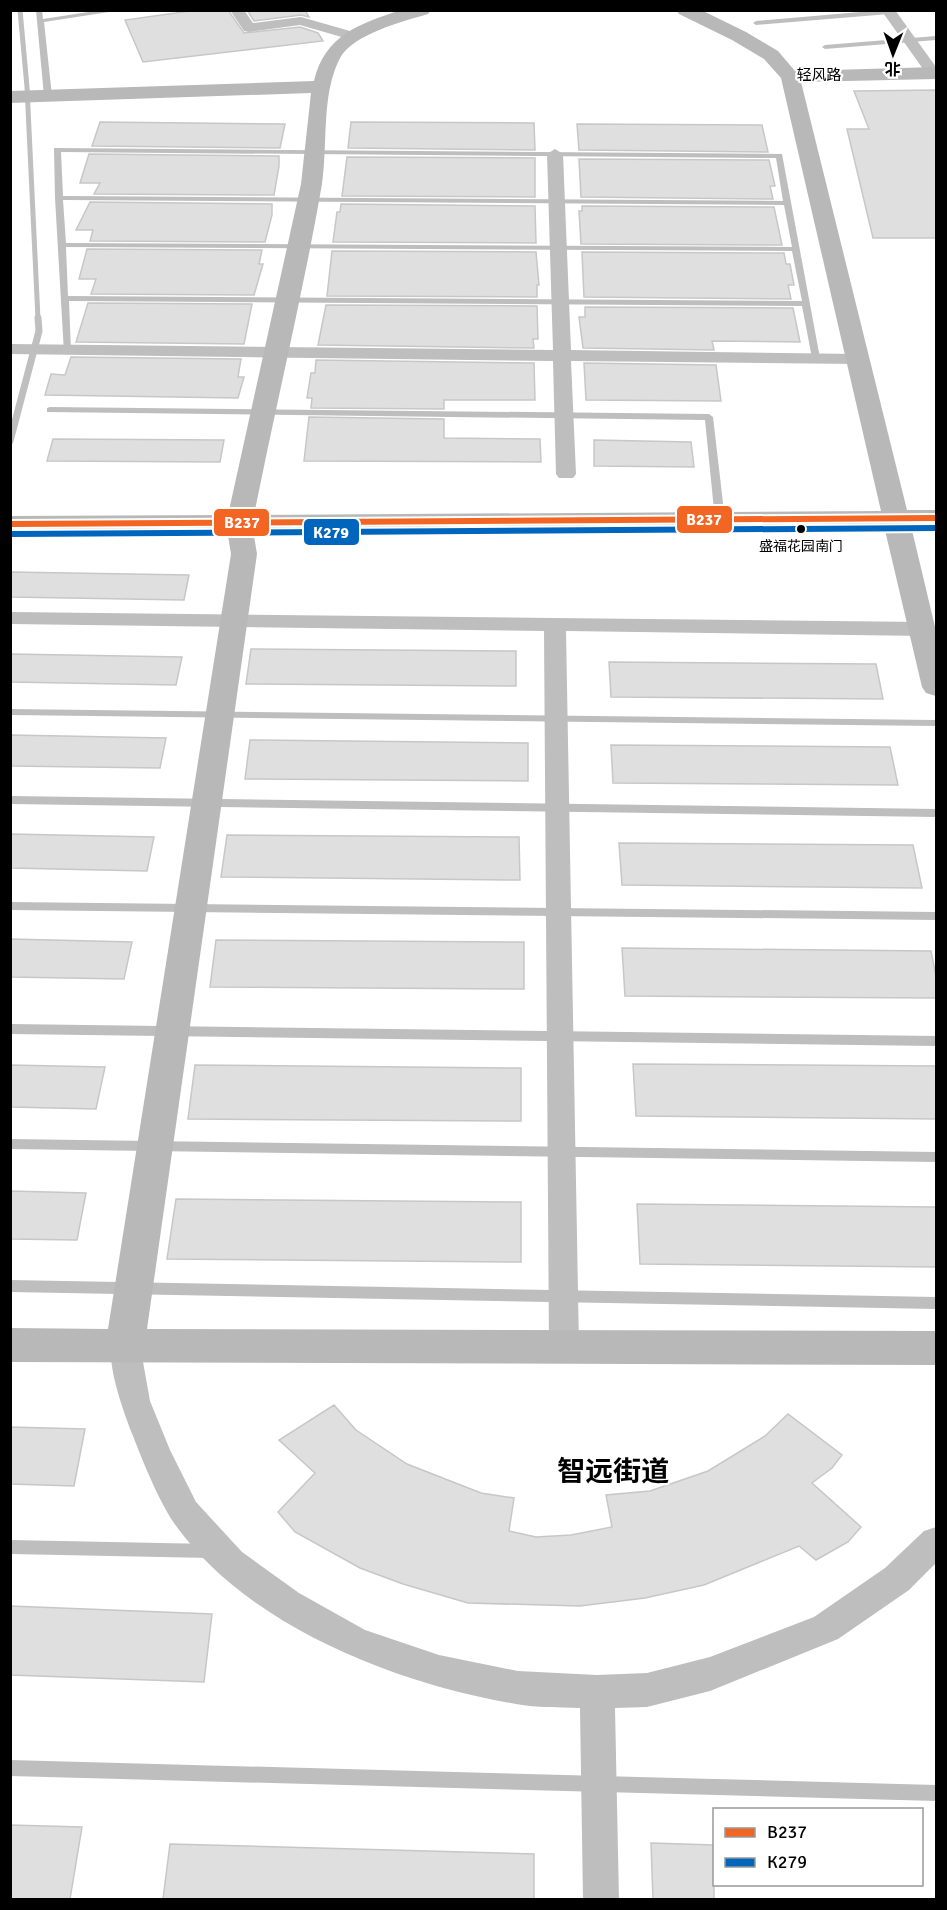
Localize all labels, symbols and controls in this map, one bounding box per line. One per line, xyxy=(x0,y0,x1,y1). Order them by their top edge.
north arrow xyxy=(863,24,923,84)
text: 北 xyxy=(885,58,901,78)
street label: 轻风路 xyxy=(796,66,842,84)
line badge: B237 xyxy=(676,505,733,534)
line badge: B237 xyxy=(213,508,270,537)
text: B237 xyxy=(686,510,722,530)
text: B237 xyxy=(224,513,260,533)
line badge: K279 xyxy=(303,518,360,546)
text: K279 xyxy=(313,523,349,543)
marker: 盛福花园南门 xyxy=(795,523,807,535)
place label: 盛福花园南门 xyxy=(759,538,843,555)
district label: 智远街道 xyxy=(557,1455,669,1489)
legend xyxy=(713,1808,923,1886)
text: B237 xyxy=(767,1821,807,1843)
text: K279 xyxy=(767,1851,807,1873)

